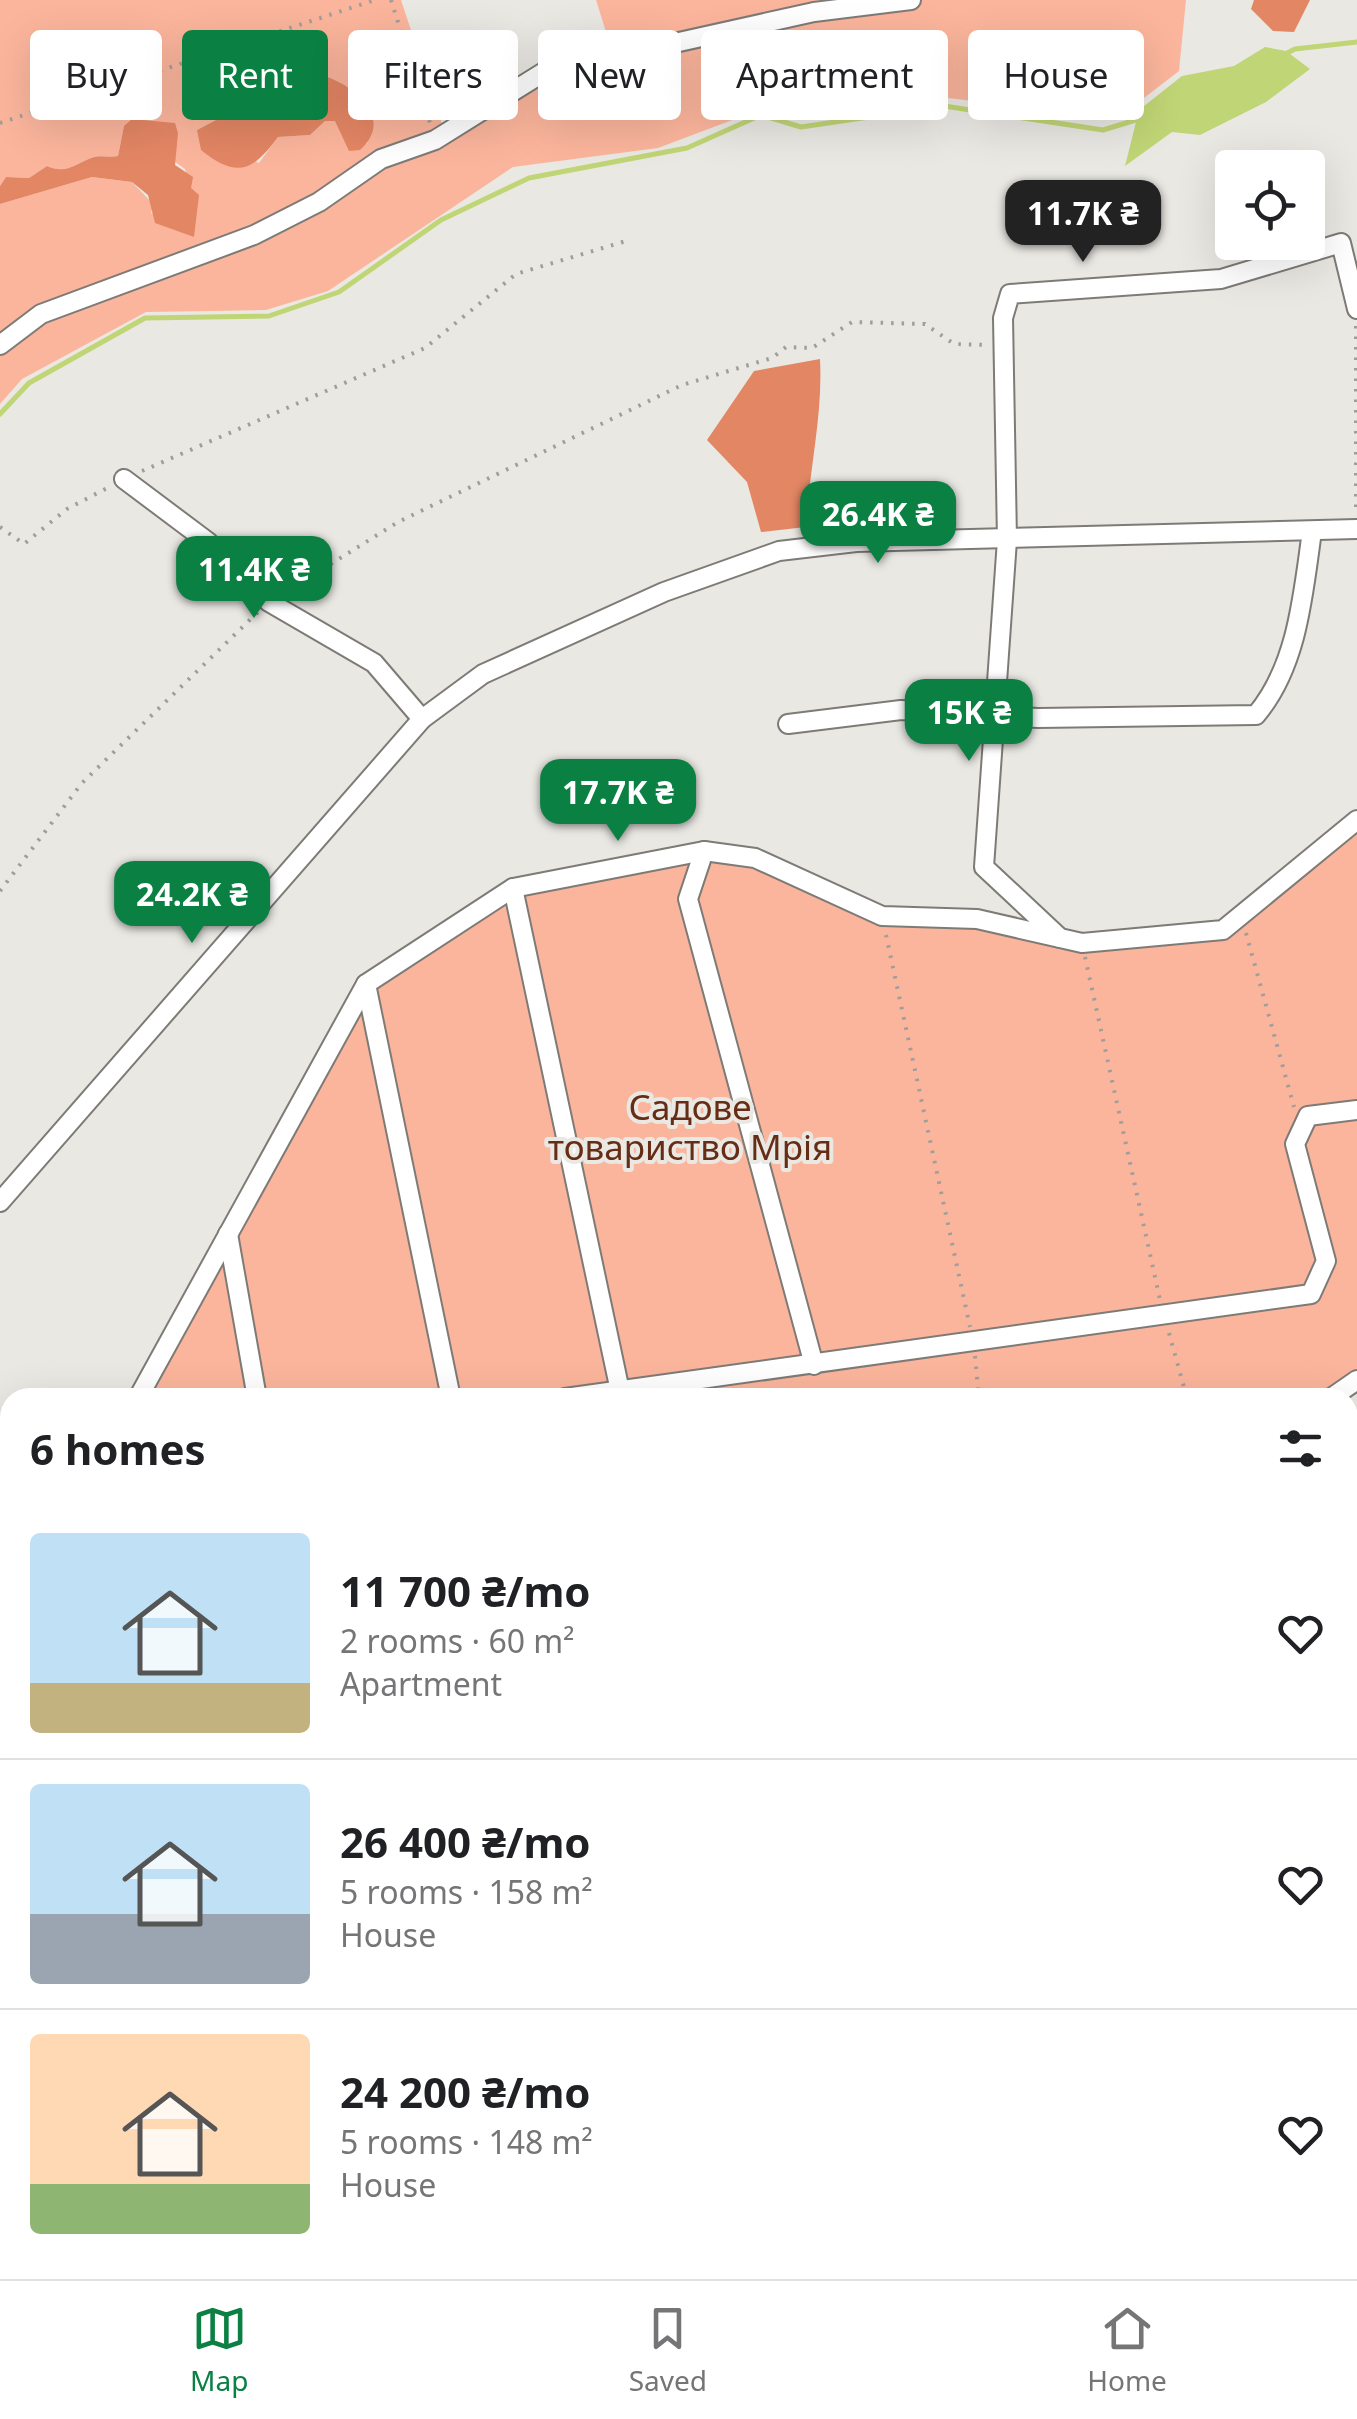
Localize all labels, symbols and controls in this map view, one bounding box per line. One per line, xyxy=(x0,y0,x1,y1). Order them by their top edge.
chip: Buy xyxy=(30,30,162,120)
chip: Rent xyxy=(182,30,328,120)
chip: Filters xyxy=(348,30,518,120)
chip: New xyxy=(538,30,681,120)
chip: Apartment xyxy=(701,30,948,120)
chip: House xyxy=(968,30,1144,120)
map controls xyxy=(1215,150,1325,260)
button: locate xyxy=(1215,150,1325,260)
pin: 11.7K ₴ xyxy=(991,180,1175,265)
text: 11.7K ₴ xyxy=(1027,191,1139,234)
pin: 26.4K ₴ xyxy=(786,481,970,566)
text: 26.4K ₴ xyxy=(822,492,934,535)
pin: 11.4K ₴ xyxy=(162,536,346,621)
text: 11.4K ₴ xyxy=(198,547,310,590)
pin: 15K ₴ xyxy=(899,679,1039,764)
text: 15K ₴ xyxy=(927,690,1011,733)
pin: 17.7K ₴ xyxy=(526,759,710,844)
text: 17.7K ₴ xyxy=(562,770,674,813)
pin: 24.2K ₴ xyxy=(100,861,284,946)
text: 24.2K ₴ xyxy=(136,872,248,915)
park label: Садове товариство Мрія xyxy=(548,1083,832,1170)
text: 6 homes xyxy=(30,1420,206,1477)
icon: filters xyxy=(1273,1421,1328,1476)
text: 11 700 ₴/mo xyxy=(340,1562,591,1619)
icon: home xyxy=(110,1573,230,1693)
icon: heart xyxy=(1273,1606,1328,1661)
text: 2 rooms · 60 m² xyxy=(340,1619,574,1662)
text: Apartment xyxy=(340,1662,502,1705)
text: 26 400 ₴/mo xyxy=(340,1813,591,1870)
icon: home xyxy=(110,1824,230,1944)
icon: heart xyxy=(1273,1857,1328,1912)
text: 5 rooms · 158 m² xyxy=(340,1870,593,1913)
text: House xyxy=(340,1913,436,1956)
text: 24 200 ₴/mo xyxy=(340,2063,591,2120)
icon: home xyxy=(110,2074,230,2194)
icon: heart xyxy=(1273,2107,1328,2162)
text: 5 rooms · 148 m² xyxy=(340,2120,593,2163)
text: House xyxy=(340,2163,436,2206)
tab: Map xyxy=(190,2301,248,2399)
tab: Saved xyxy=(629,2301,707,2399)
tab: Home xyxy=(1087,2301,1167,2399)

